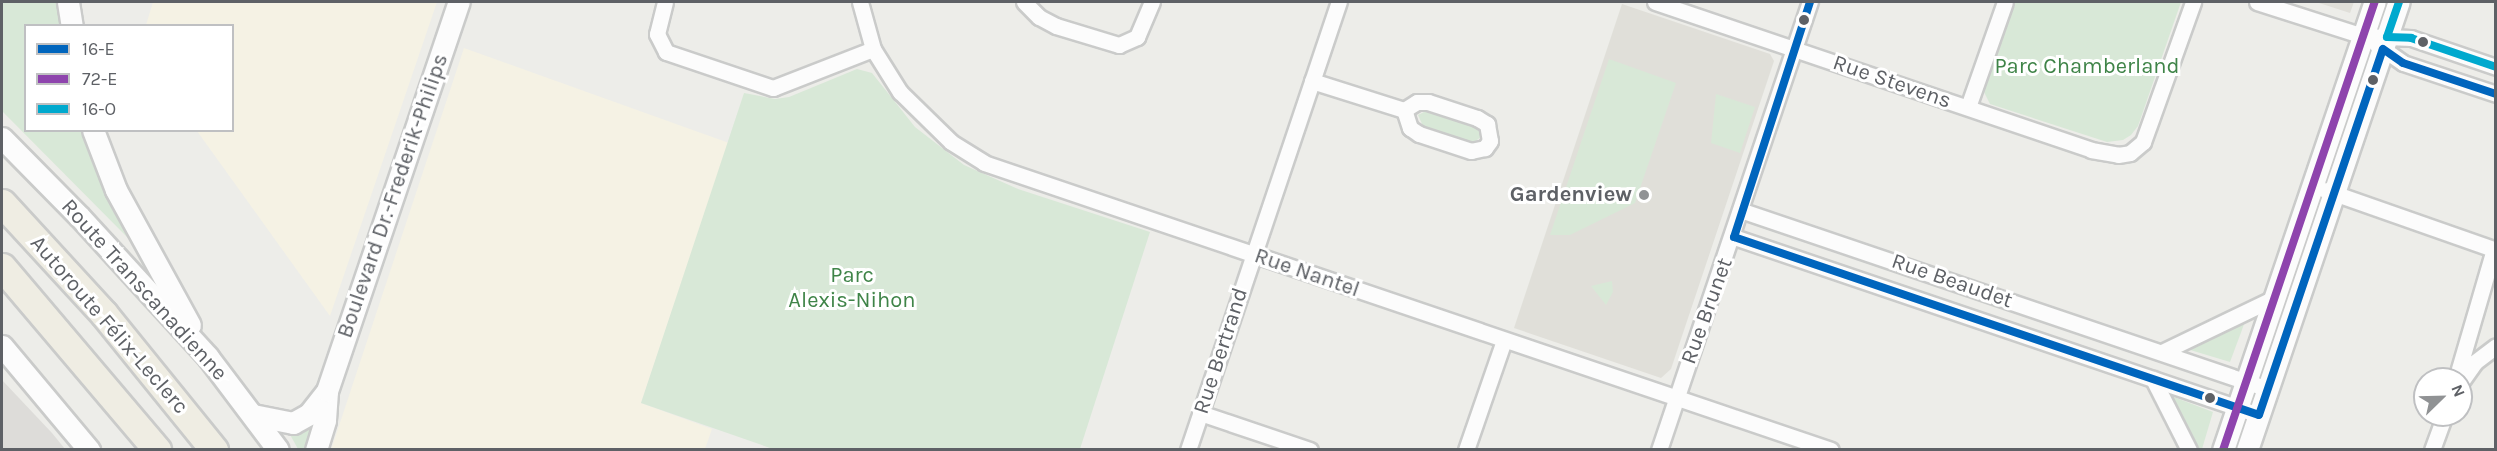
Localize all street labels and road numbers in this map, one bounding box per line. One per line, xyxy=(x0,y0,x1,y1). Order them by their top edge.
street label: Rue Stevens xyxy=(1829,49,1955,115)
street label: Boulevard Dr.-Frederik-Philips xyxy=(332,50,454,342)
street label: Route Transcanadienne xyxy=(55,194,233,386)
street label: Autoroute Félix-Leclerc xyxy=(24,230,194,420)
street label: Rue Nantel xyxy=(1251,243,1363,303)
street label: Rue Beaudet xyxy=(1888,248,2016,314)
street label: Rue Brunet xyxy=(1676,254,1738,368)
street label: Rue Bertrand xyxy=(1188,285,1254,417)

